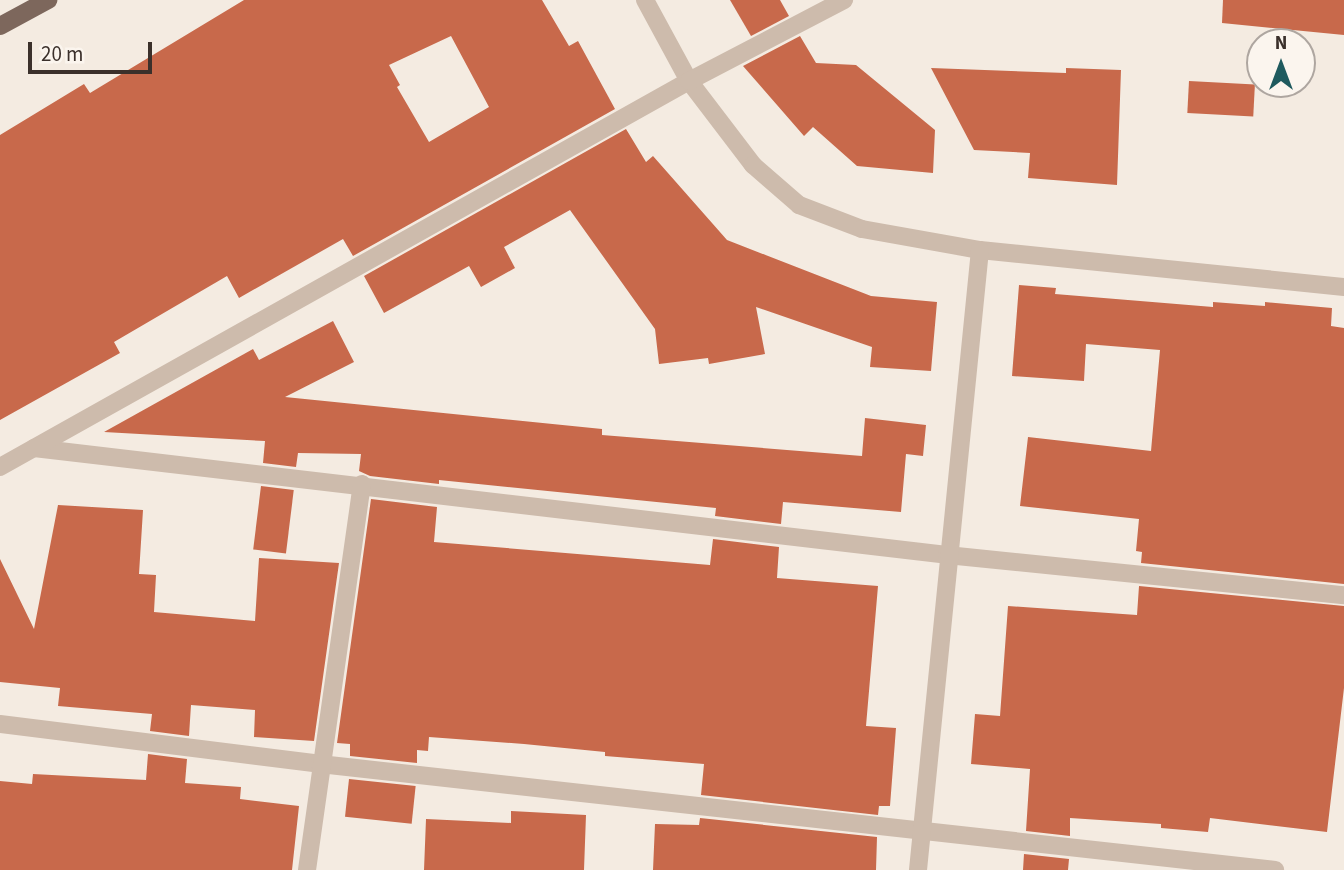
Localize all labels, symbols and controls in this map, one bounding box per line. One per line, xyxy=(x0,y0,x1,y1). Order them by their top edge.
scale bar xyxy=(32,28,156,72)
north arrow xyxy=(1246,28,1316,98)
text: N xyxy=(1275,30,1287,57)
text: 20 m xyxy=(41,39,83,69)

